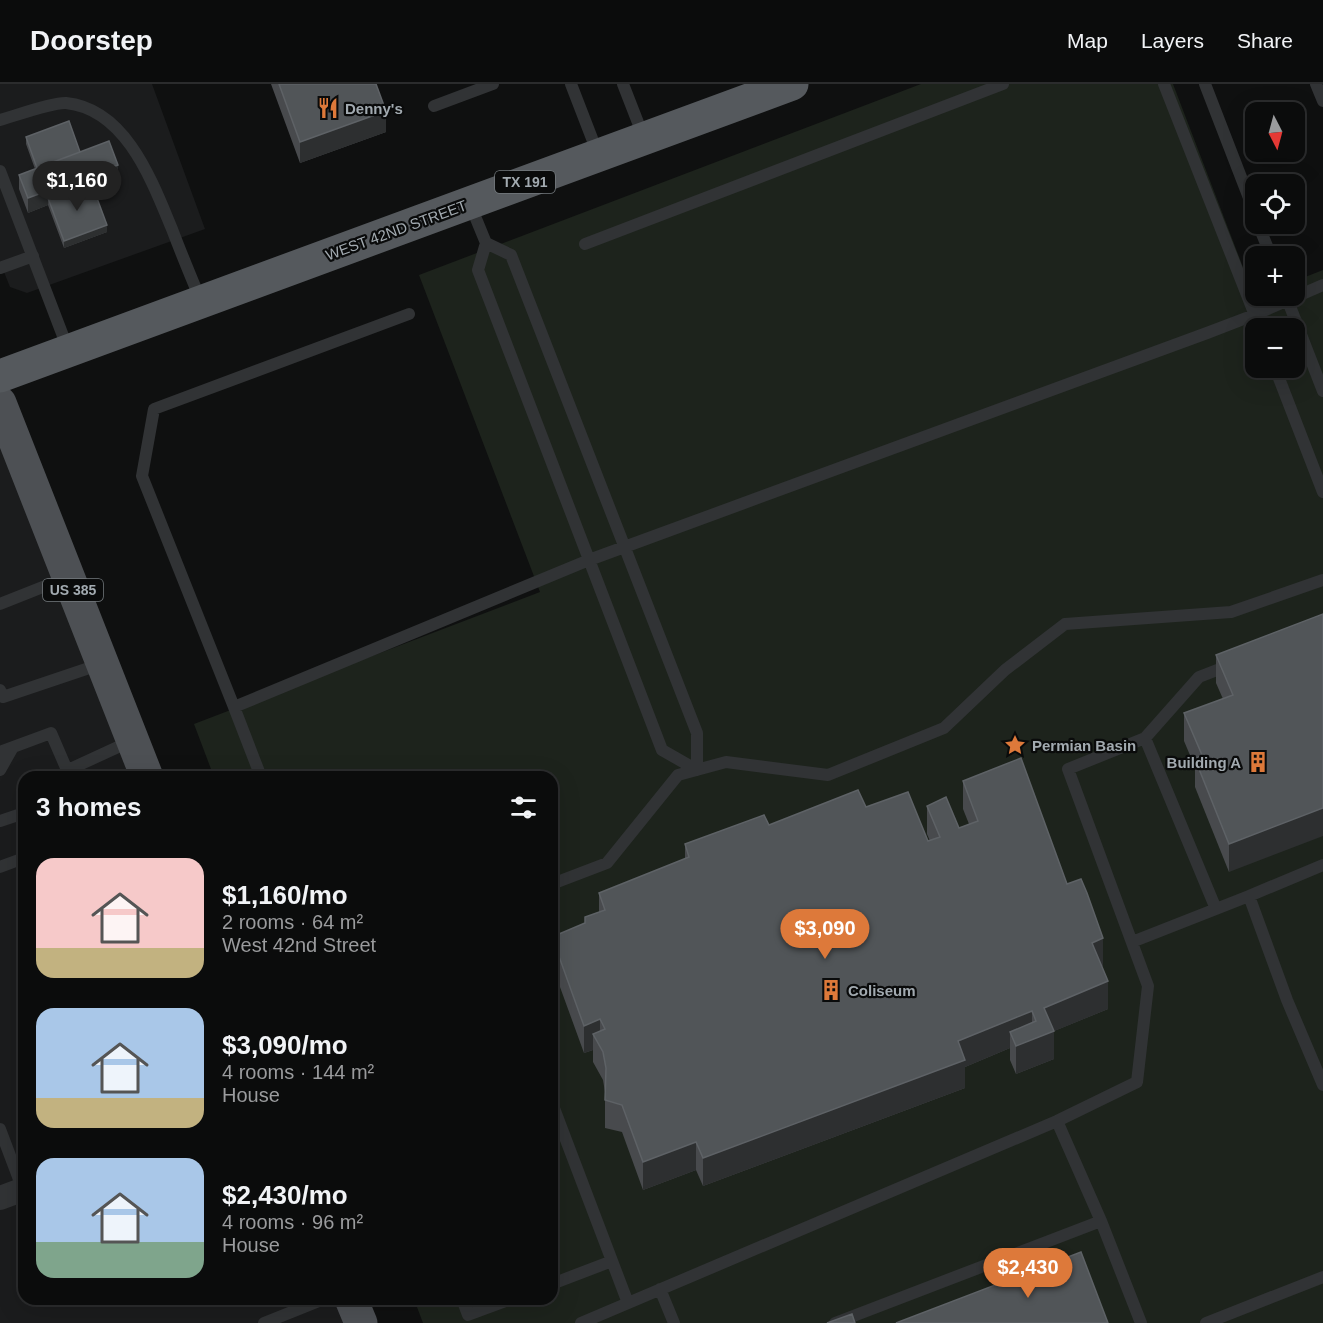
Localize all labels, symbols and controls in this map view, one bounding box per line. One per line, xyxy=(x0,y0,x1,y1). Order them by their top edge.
text: Doorstep xyxy=(30,25,153,56)
text: Map xyxy=(1067,29,1108,52)
text: Layers xyxy=(1141,29,1204,52)
text: Share xyxy=(1237,29,1293,52)
restaurant icon: Denny's xyxy=(316,96,340,120)
place label: Denny's xyxy=(345,100,403,117)
north arrow xyxy=(1245,102,1305,162)
map controls xyxy=(1245,102,1305,378)
pin: $1,160 xyxy=(28,161,126,212)
text: $1,160 xyxy=(46,169,108,191)
road number: TX 191 xyxy=(495,171,555,193)
button: locate xyxy=(1245,174,1305,234)
street label: WEST 42ND STREET xyxy=(323,197,469,263)
button: + xyxy=(1245,246,1305,306)
button: − xyxy=(1245,318,1305,378)
road number: US 385 xyxy=(43,579,103,601)
place icon: Permian Basin xyxy=(1003,733,1027,757)
place label: Permian Basin xyxy=(1032,737,1136,754)
building icon: Building A xyxy=(1246,750,1270,774)
place label: Building A xyxy=(1167,754,1241,771)
icon: filters xyxy=(507,791,540,824)
text: 3 homes xyxy=(36,792,142,822)
text: $1,160/mo xyxy=(222,880,348,910)
icon: home xyxy=(84,882,156,954)
pin: $3,090 xyxy=(776,909,874,960)
text: 2 rooms · 64 m² xyxy=(222,911,363,933)
text: $3,090 xyxy=(794,917,856,939)
text: West 42nd Street xyxy=(222,934,376,956)
building icon: Coliseum xyxy=(819,978,843,1002)
place label: Coliseum xyxy=(848,982,916,999)
text: $3,090/mo xyxy=(222,1030,348,1060)
icon: home xyxy=(84,1032,156,1104)
text: 4 rooms · 144 m² xyxy=(222,1061,374,1083)
text: House xyxy=(222,1084,280,1106)
text: $2,430/mo xyxy=(222,1180,348,1210)
icon: home xyxy=(84,1182,156,1254)
text: 4 rooms · 96 m² xyxy=(222,1211,363,1233)
text: House xyxy=(222,1234,280,1256)
pin: $2,430 xyxy=(979,1248,1077,1299)
text: $2,430 xyxy=(997,1256,1059,1278)

